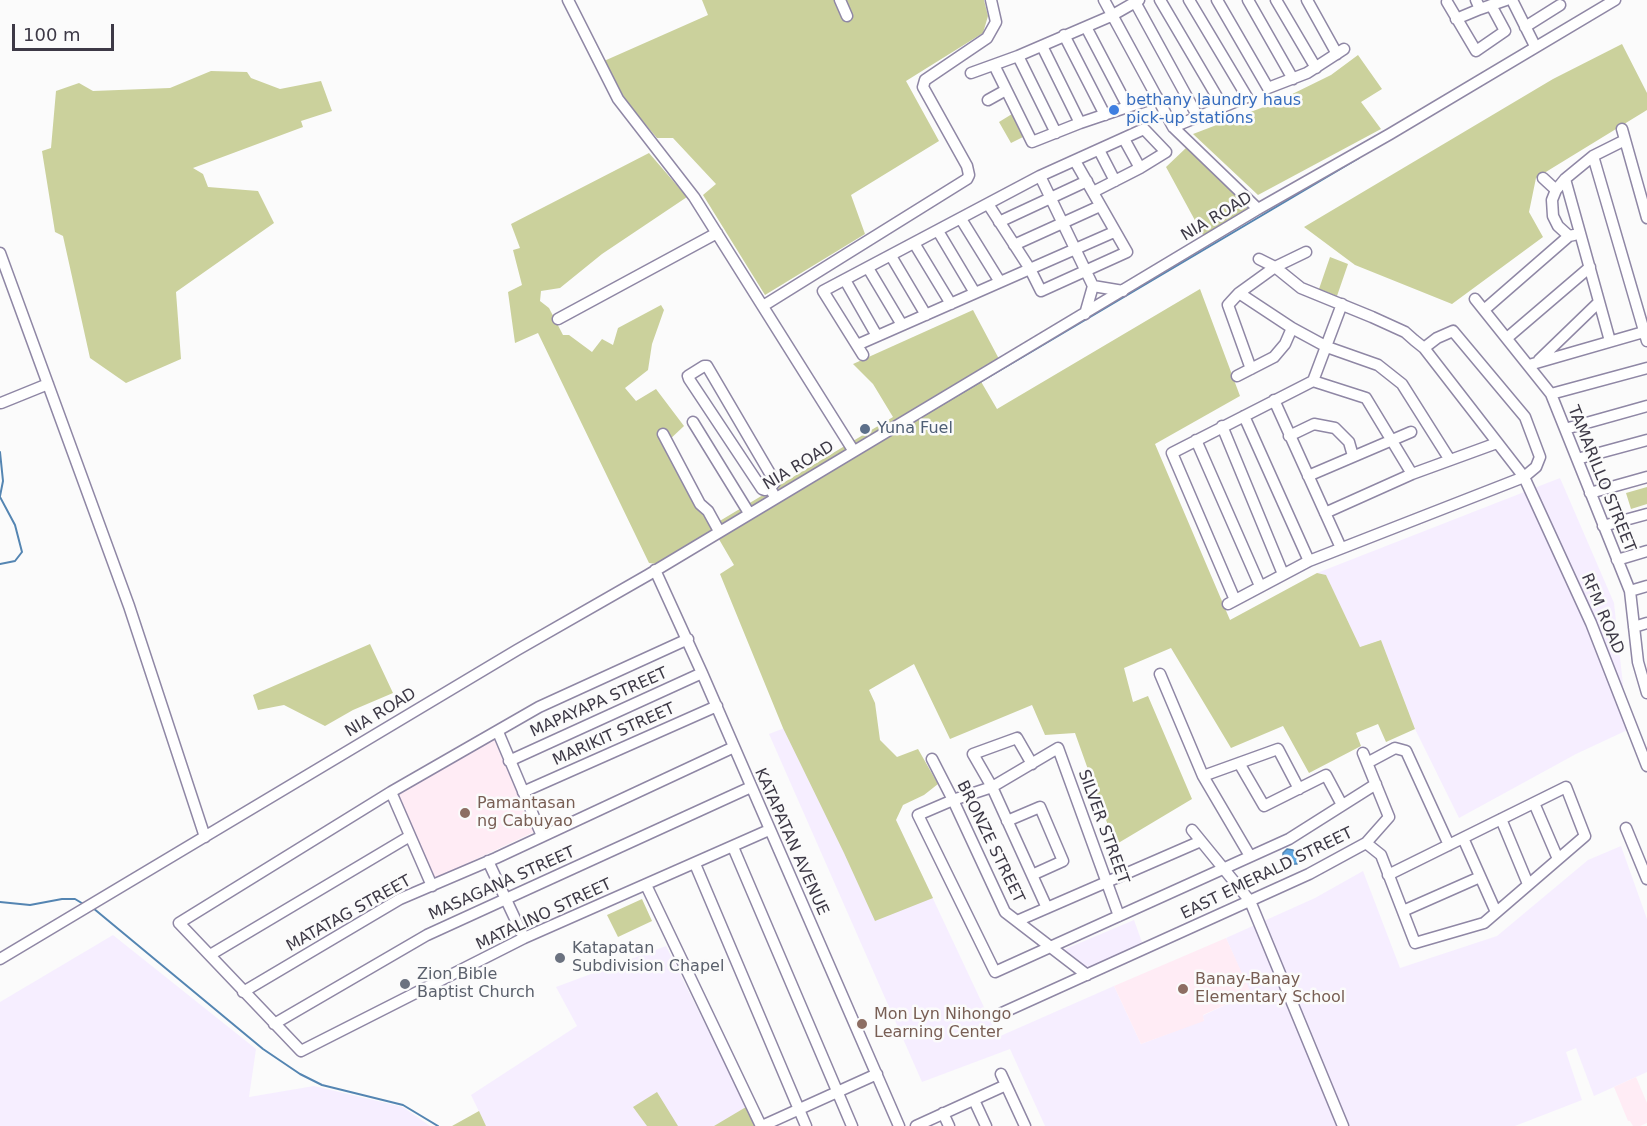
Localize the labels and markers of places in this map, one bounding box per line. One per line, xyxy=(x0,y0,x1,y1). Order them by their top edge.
place label: bethany laundry haus pick-up stations xyxy=(1126,91,1301,129)
marker: bethany laundry haus pick-up stations xyxy=(1107,103,1121,117)
place label: Yuna Fuel xyxy=(877,419,953,439)
marker: Yuna Fuel xyxy=(858,422,872,436)
place label: Pamantasan ng Cabuyao xyxy=(477,794,576,832)
marker: Pamantasan ng Cabuyao xyxy=(458,806,472,820)
place label: Katapatan Subdivision Chapel xyxy=(572,939,724,977)
marker: Katapatan Subdivision Chapel xyxy=(553,951,567,965)
place label: Zion Bible Baptist Church xyxy=(417,965,535,1003)
place label: Banay-Banay Elementary School xyxy=(1195,970,1345,1008)
marker: Zion Bible Baptist Church xyxy=(398,977,412,991)
marker: Banay-Banay Elementary School xyxy=(1176,982,1190,996)
place label: Mon Lyn Nihongo Learning Center xyxy=(874,1005,1011,1043)
marker: Mon Lyn Nihongo Learning Center xyxy=(855,1017,869,1031)

